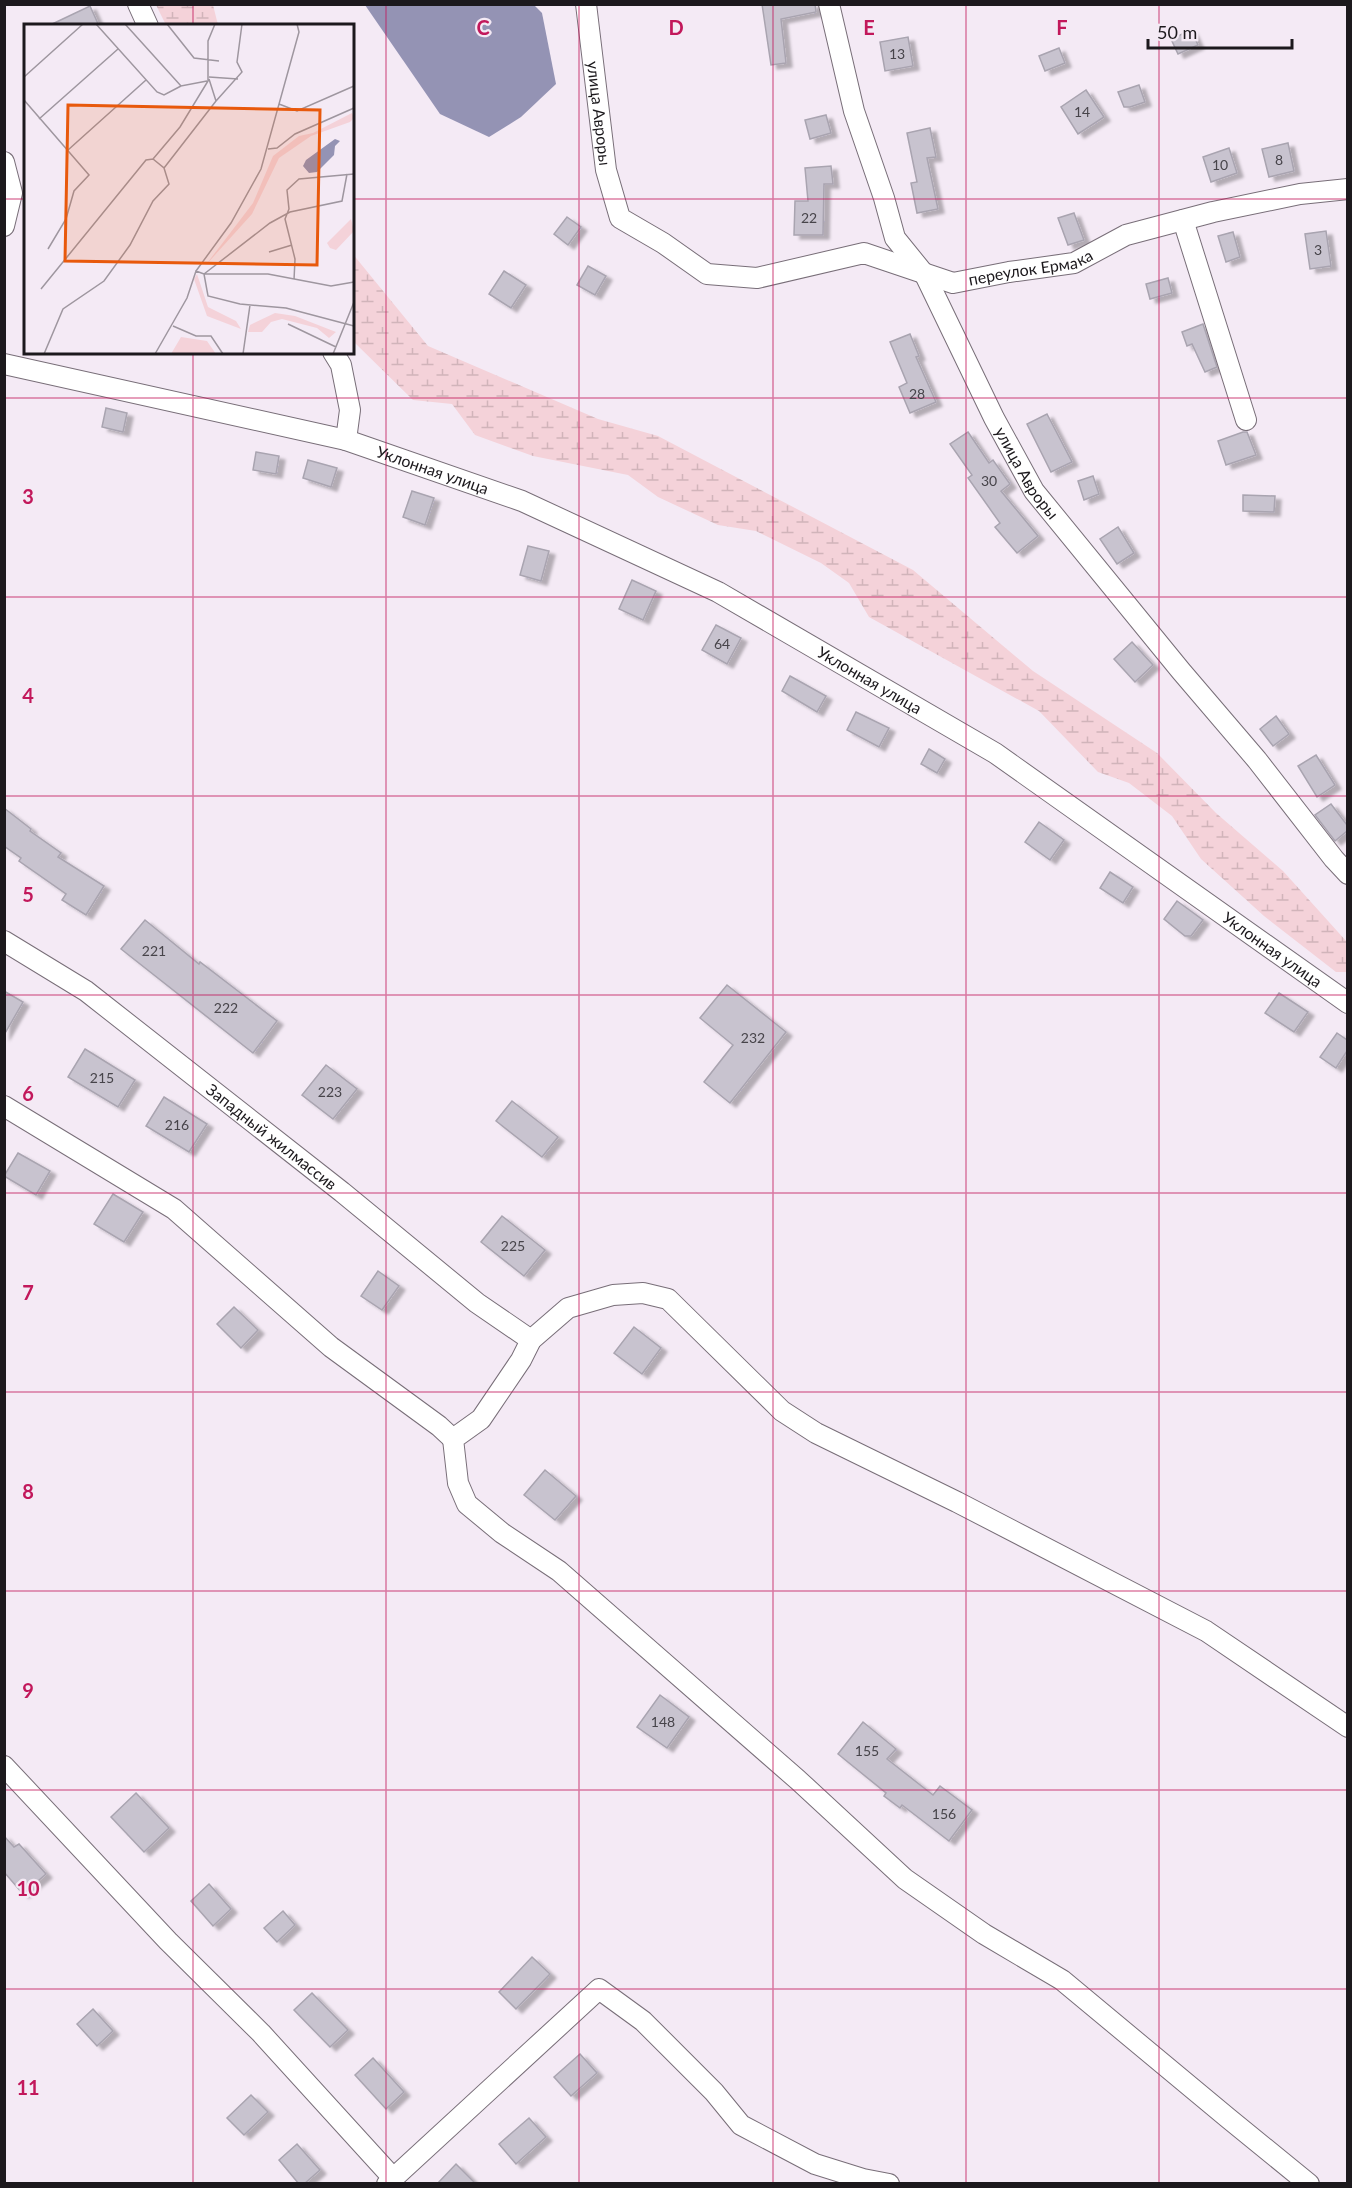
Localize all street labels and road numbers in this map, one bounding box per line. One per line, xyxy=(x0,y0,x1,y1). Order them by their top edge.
street label: улица Авроры xyxy=(584,60,615,166)
street label: переулок Ермака xyxy=(967,245,1096,289)
street label: улица Авроры xyxy=(992,423,1063,523)
street label: Уклонная улица xyxy=(374,441,491,498)
street label: Уклонная улица xyxy=(814,642,925,717)
street label: Уклонная улица xyxy=(1219,907,1326,991)
street label: Западный жилмассив xyxy=(203,1079,341,1193)

